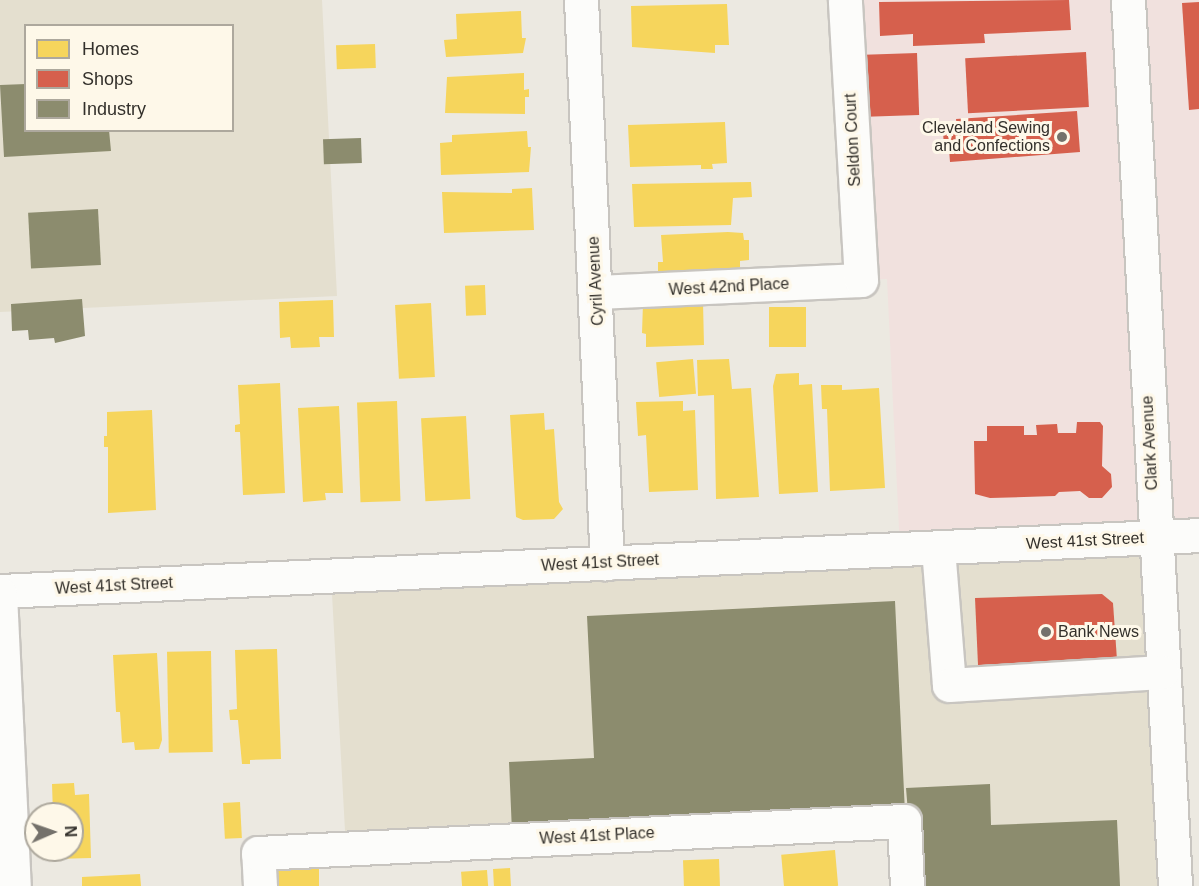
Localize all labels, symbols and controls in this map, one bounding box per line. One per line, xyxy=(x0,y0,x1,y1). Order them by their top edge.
legend xyxy=(24,24,234,132)
text: Homes xyxy=(82,39,139,59)
text: Shops xyxy=(82,69,133,89)
street label: Seldon Court xyxy=(841,93,865,187)
text: Industry xyxy=(82,99,146,119)
place label: Cleveland Sewing and Confections xyxy=(922,118,1050,156)
marker: Cleveland Sewing and Confections xyxy=(1055,130,1069,144)
street label: Cyril Avenue xyxy=(584,235,608,327)
street label: West 42nd Place xyxy=(668,274,790,300)
street label: Clark Avenue xyxy=(1138,395,1162,491)
street label: West 41st Street xyxy=(1026,528,1144,554)
street label: West 41st Street xyxy=(541,550,659,576)
street label: West 41st Street xyxy=(55,573,173,599)
place label: Bank News xyxy=(1058,622,1139,642)
marker: Bank News xyxy=(1039,625,1053,639)
north arrow xyxy=(24,802,84,862)
street label: West 41st Place xyxy=(539,823,655,849)
text: N xyxy=(62,825,79,837)

